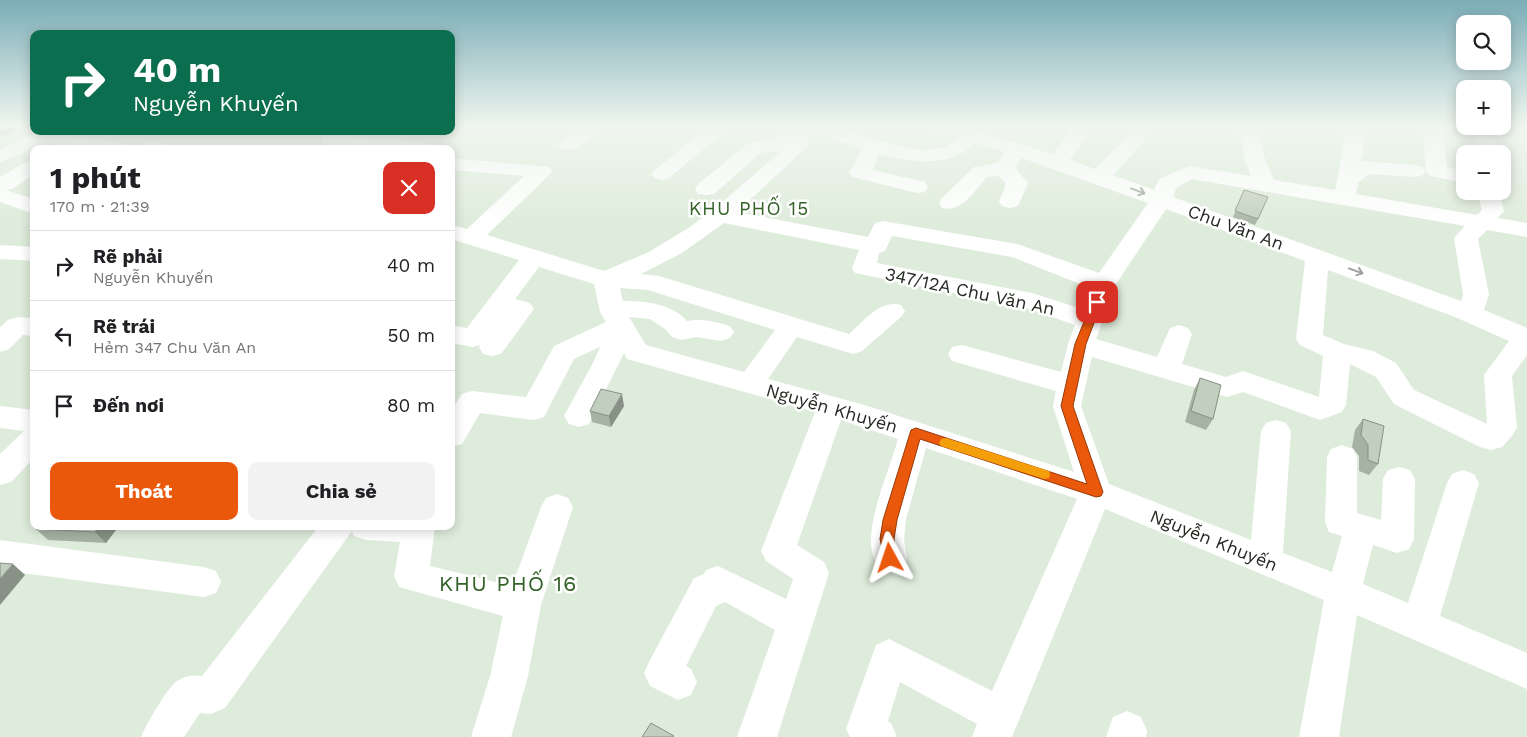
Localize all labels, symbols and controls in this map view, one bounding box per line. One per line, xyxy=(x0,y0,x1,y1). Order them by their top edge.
map controls xyxy=(1456,15,1511,200)
button: search xyxy=(1456,15,1511,70)
text: 40 m xyxy=(133,49,221,91)
icon: right xyxy=(50,50,115,115)
button: + xyxy=(1456,80,1511,135)
text: Nguyễn Khuyến xyxy=(133,91,299,116)
button: − xyxy=(1456,145,1511,200)
text: 1 phút xyxy=(50,160,141,195)
button: close xyxy=(383,162,435,214)
one-way arrow xyxy=(1130,188,1145,197)
district label: KHU PHỐ 15 xyxy=(689,195,809,220)
text: 170 m · 21:39 xyxy=(50,197,150,216)
street label: Chu Văn An xyxy=(1185,200,1287,254)
text: Rẽ phải xyxy=(93,245,163,268)
icon: right xyxy=(50,252,78,280)
text: 40 m xyxy=(387,254,435,277)
street label: 347/12A Chu Văn An xyxy=(883,263,1057,319)
one-way arrow xyxy=(1348,267,1363,276)
text: Nguyễn Khuyến xyxy=(93,268,213,287)
pin xyxy=(1076,281,1118,323)
icon: arrive xyxy=(1083,288,1111,316)
text: Rẽ trái xyxy=(93,315,155,338)
icon: left xyxy=(50,322,78,350)
text: 50 m xyxy=(388,324,435,347)
text: Hẻm 347 Chu Văn An xyxy=(93,338,256,357)
street label: Nguyễn Khuyến xyxy=(764,379,900,437)
icon: arrive xyxy=(50,392,78,420)
text: Đến nơi xyxy=(93,394,164,417)
text: 80 m xyxy=(387,394,435,417)
button: Thoát xyxy=(50,462,238,520)
button: Chia sẻ xyxy=(248,462,435,520)
street label: Nguyễn Khuyến xyxy=(1147,505,1281,575)
position arrow xyxy=(863,531,915,583)
district label: KHU PHỐ 16 xyxy=(439,569,577,596)

